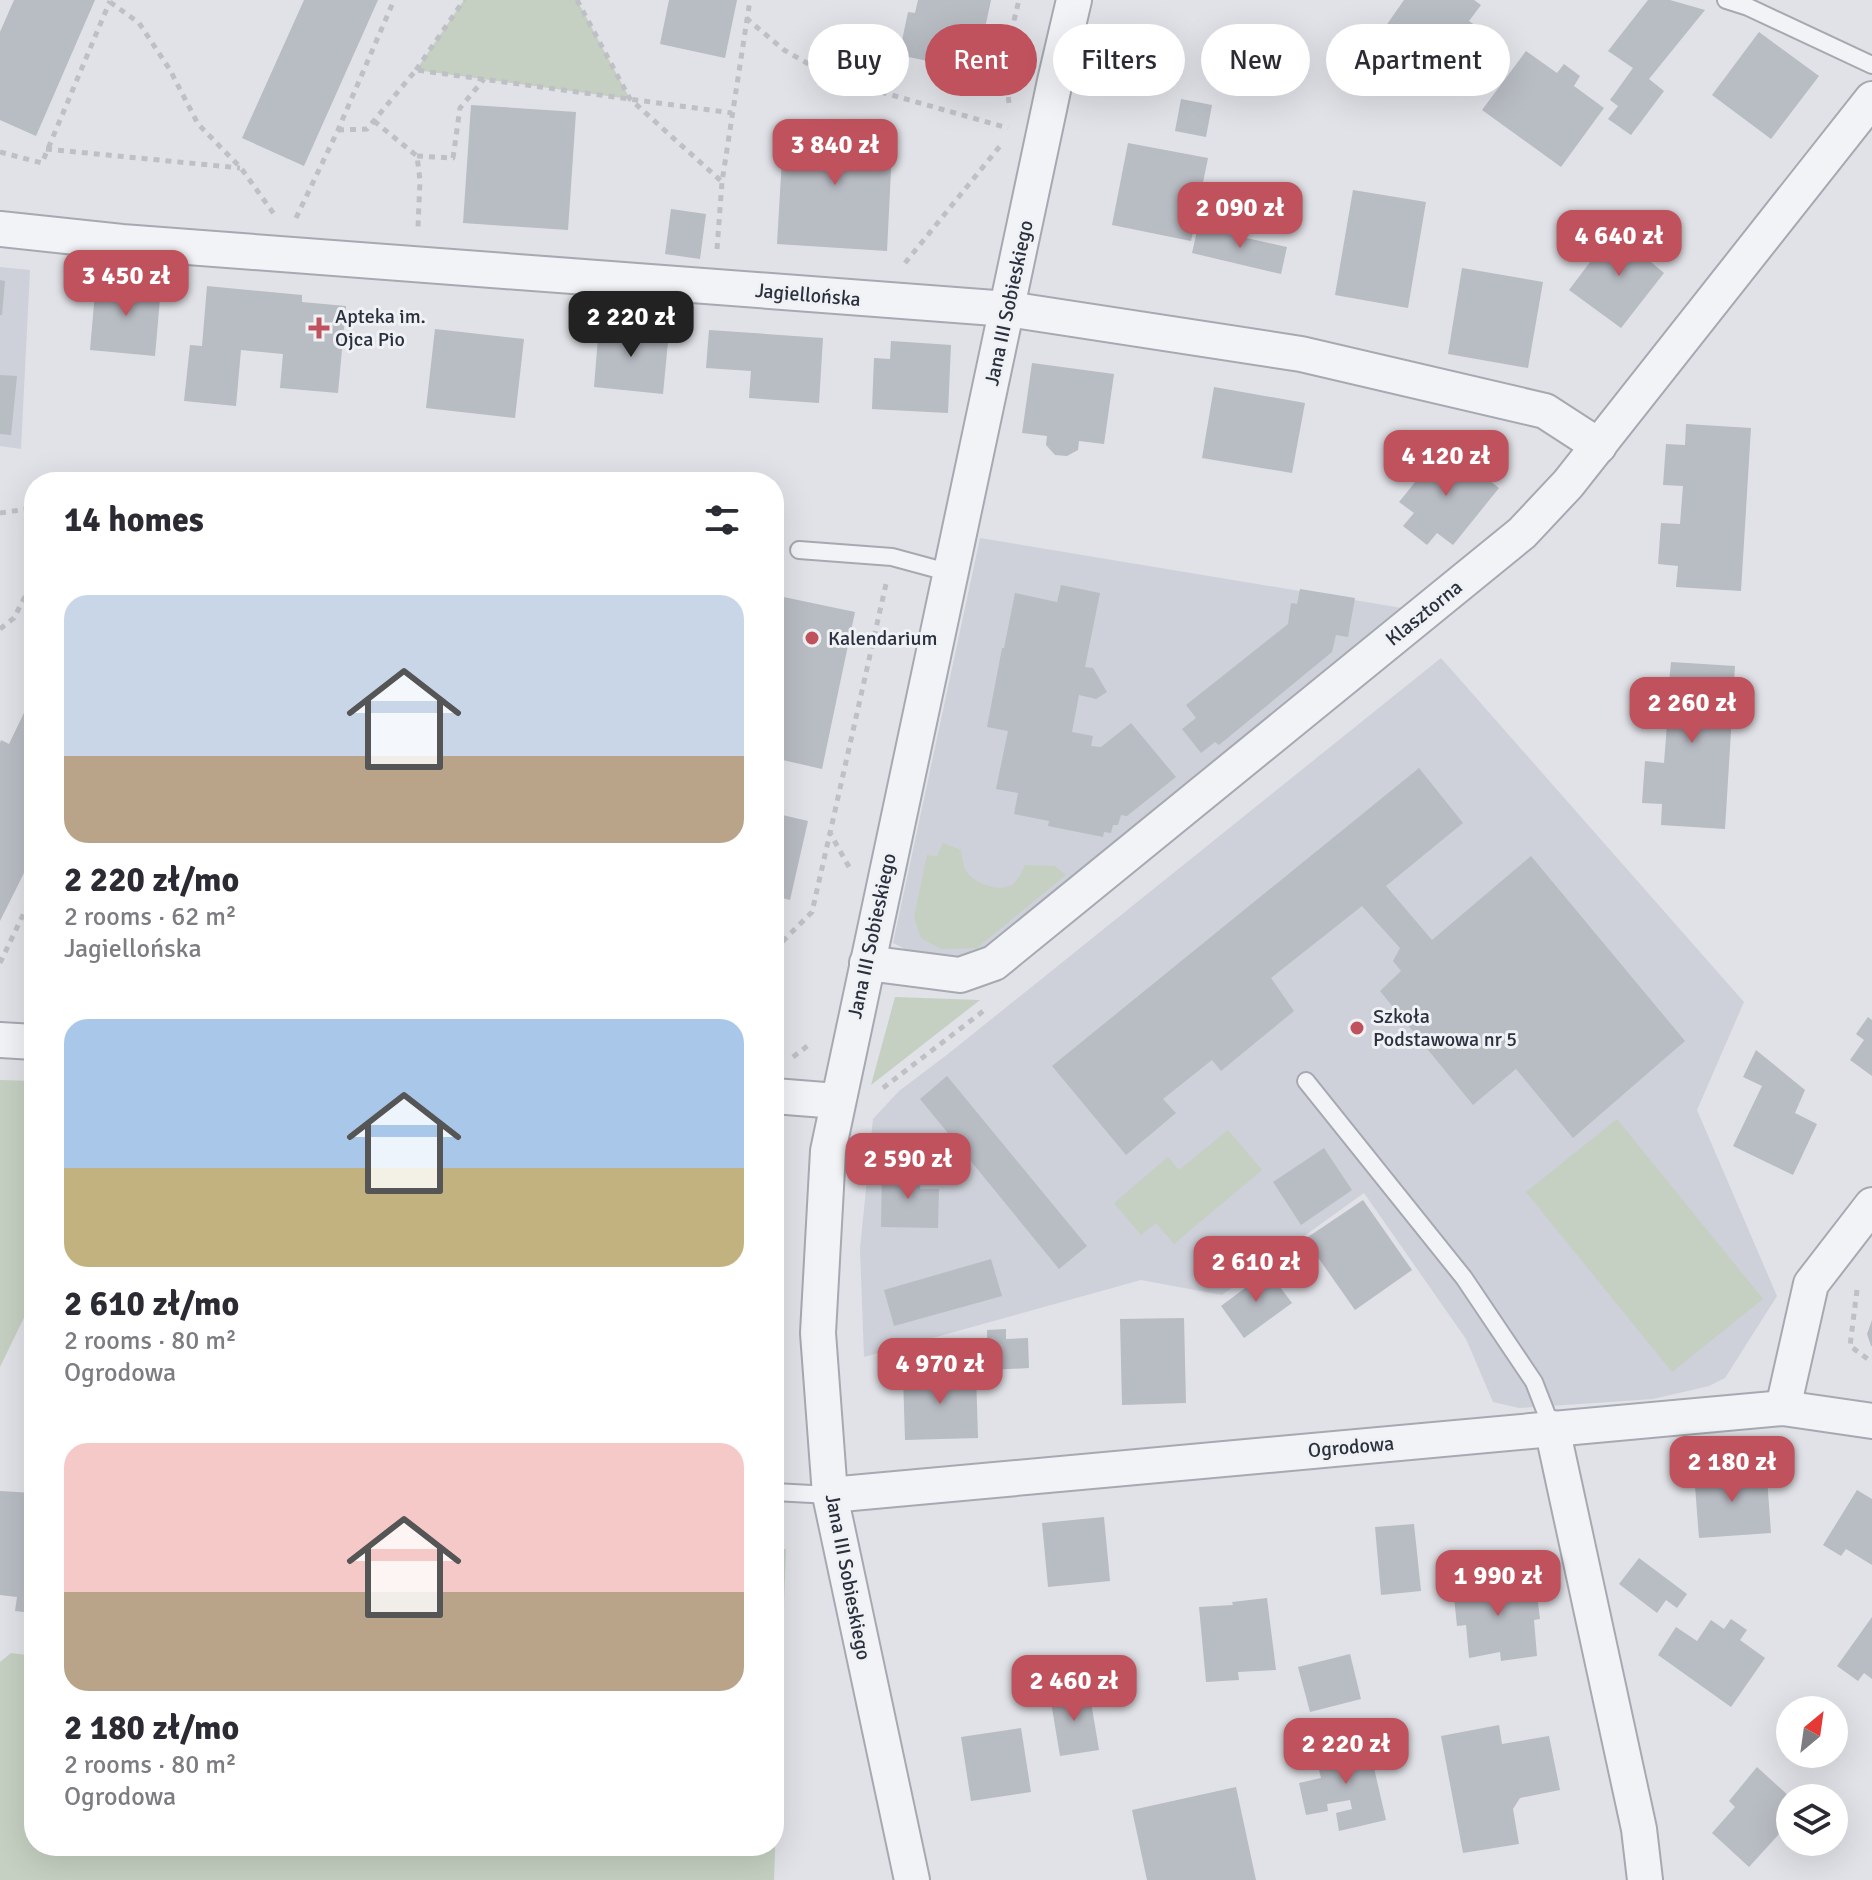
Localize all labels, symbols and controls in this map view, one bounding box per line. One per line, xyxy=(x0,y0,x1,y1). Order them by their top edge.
chip: Buy xyxy=(808,24,909,96)
chip: Rent xyxy=(925,24,1037,96)
chip: Filters xyxy=(1053,24,1185,96)
chip: New xyxy=(1201,24,1310,96)
chip: Apartment xyxy=(1326,24,1510,96)
pin: 3 840 zł xyxy=(752,119,918,187)
text: 3 840 zł xyxy=(791,129,879,161)
pin: 2 090 zł xyxy=(1157,182,1323,250)
text: 2 090 zł xyxy=(1196,192,1284,224)
pin: 4 640 zł xyxy=(1536,210,1702,278)
street label: Jana III Sobieskiego xyxy=(979,218,1039,388)
text: 4 640 zł xyxy=(1575,220,1663,252)
pin: 3 450 zł xyxy=(43,250,209,318)
text: 3 450 zł xyxy=(82,260,170,292)
street label: Jagiellońska xyxy=(754,278,862,312)
pin: 2 220 zł xyxy=(548,291,714,359)
text: 2 220 zł xyxy=(587,301,675,333)
place label: Apteka im. Ojca Pio xyxy=(335,304,426,352)
marker: Apteka im. Ojca Pio xyxy=(310,319,328,337)
pin: 4 120 zł xyxy=(1363,430,1529,498)
text: 4 120 zł xyxy=(1402,440,1490,472)
icon: filters xyxy=(700,498,744,542)
text: 14 homes xyxy=(64,499,204,541)
street label: Klasztorna xyxy=(1381,575,1467,651)
place label: Kalendarium xyxy=(828,626,937,651)
marker: Kalendarium xyxy=(803,629,821,647)
icon: home xyxy=(332,647,476,791)
pin: 2 260 zł xyxy=(1609,677,1775,745)
text: 2 260 zł xyxy=(1648,687,1736,719)
street label: Jana III Sobieskiego xyxy=(842,851,902,1021)
text: 2 220 zł/mo xyxy=(64,859,239,901)
text: 2 rooms · 62 m² xyxy=(64,901,237,933)
text: Jagiellońska xyxy=(64,933,202,965)
place label: Szkoła Podstawowa nr 5 xyxy=(1373,1004,1517,1052)
marker: Szkoła Podstawowa nr 5 xyxy=(1348,1019,1366,1037)
icon: home xyxy=(332,1071,476,1215)
pin: 2 590 zł xyxy=(825,1133,991,1201)
text: 2 590 zł xyxy=(864,1143,952,1175)
pin: 2 610 zł xyxy=(1173,1236,1339,1304)
text: 2 610 zł xyxy=(1212,1246,1300,1278)
text: 2 610 zł/mo xyxy=(64,1283,239,1325)
text: 2 rooms · 80 m² xyxy=(64,1325,237,1357)
pin: 4 970 zł xyxy=(857,1338,1023,1406)
text: 4 970 zł xyxy=(896,1348,984,1380)
text: Ogrodowa xyxy=(64,1357,176,1389)
street label: Ogrodowa xyxy=(1307,1431,1395,1463)
pin: 2 180 zł xyxy=(1649,1436,1815,1504)
text: 2 180 zł xyxy=(1688,1446,1776,1478)
street label: Jana III Sobieskiego xyxy=(820,1492,876,1662)
icon: home xyxy=(332,1495,476,1639)
pin: 1 990 zł xyxy=(1415,1550,1581,1618)
text: 1 990 zł xyxy=(1454,1560,1542,1592)
pin: 2 460 zł xyxy=(991,1655,1157,1723)
text: 2 460 zł xyxy=(1030,1665,1118,1697)
north arrow xyxy=(1776,1696,1848,1768)
map controls xyxy=(1776,1696,1848,1856)
text: 2 180 zł/mo xyxy=(64,1707,239,1749)
pin: 2 220 zł xyxy=(1263,1718,1429,1786)
text: 2 220 zł xyxy=(1302,1728,1390,1760)
text: 2 rooms · 80 m² xyxy=(64,1749,237,1781)
text: Ogrodowa xyxy=(64,1781,176,1813)
button: layers xyxy=(1776,1784,1848,1856)

